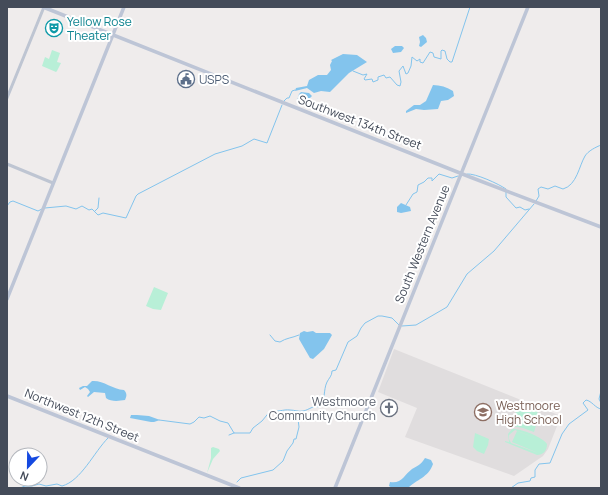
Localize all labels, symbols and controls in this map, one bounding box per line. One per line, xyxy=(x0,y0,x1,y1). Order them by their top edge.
place label: Yellow Rose Theater xyxy=(67,13,132,44)
theatre icon: Yellow Rose Theater xyxy=(44,18,64,38)
public building icon: USPS xyxy=(176,69,196,89)
place label: USPS xyxy=(199,71,229,88)
street label: Southwest 134th Street xyxy=(296,91,424,153)
street label: South Western Avenue xyxy=(390,182,454,306)
street label: Northwest 12th Street xyxy=(22,384,142,446)
place label: Westmoore Community Church xyxy=(269,393,376,424)
place label: Westmoore High School xyxy=(496,397,562,428)
church icon: Westmoore Community Church xyxy=(379,398,399,418)
school or university icon: Westmoore High School xyxy=(473,402,493,422)
north arrow xyxy=(8,447,48,487)
text: N xyxy=(18,468,31,485)

